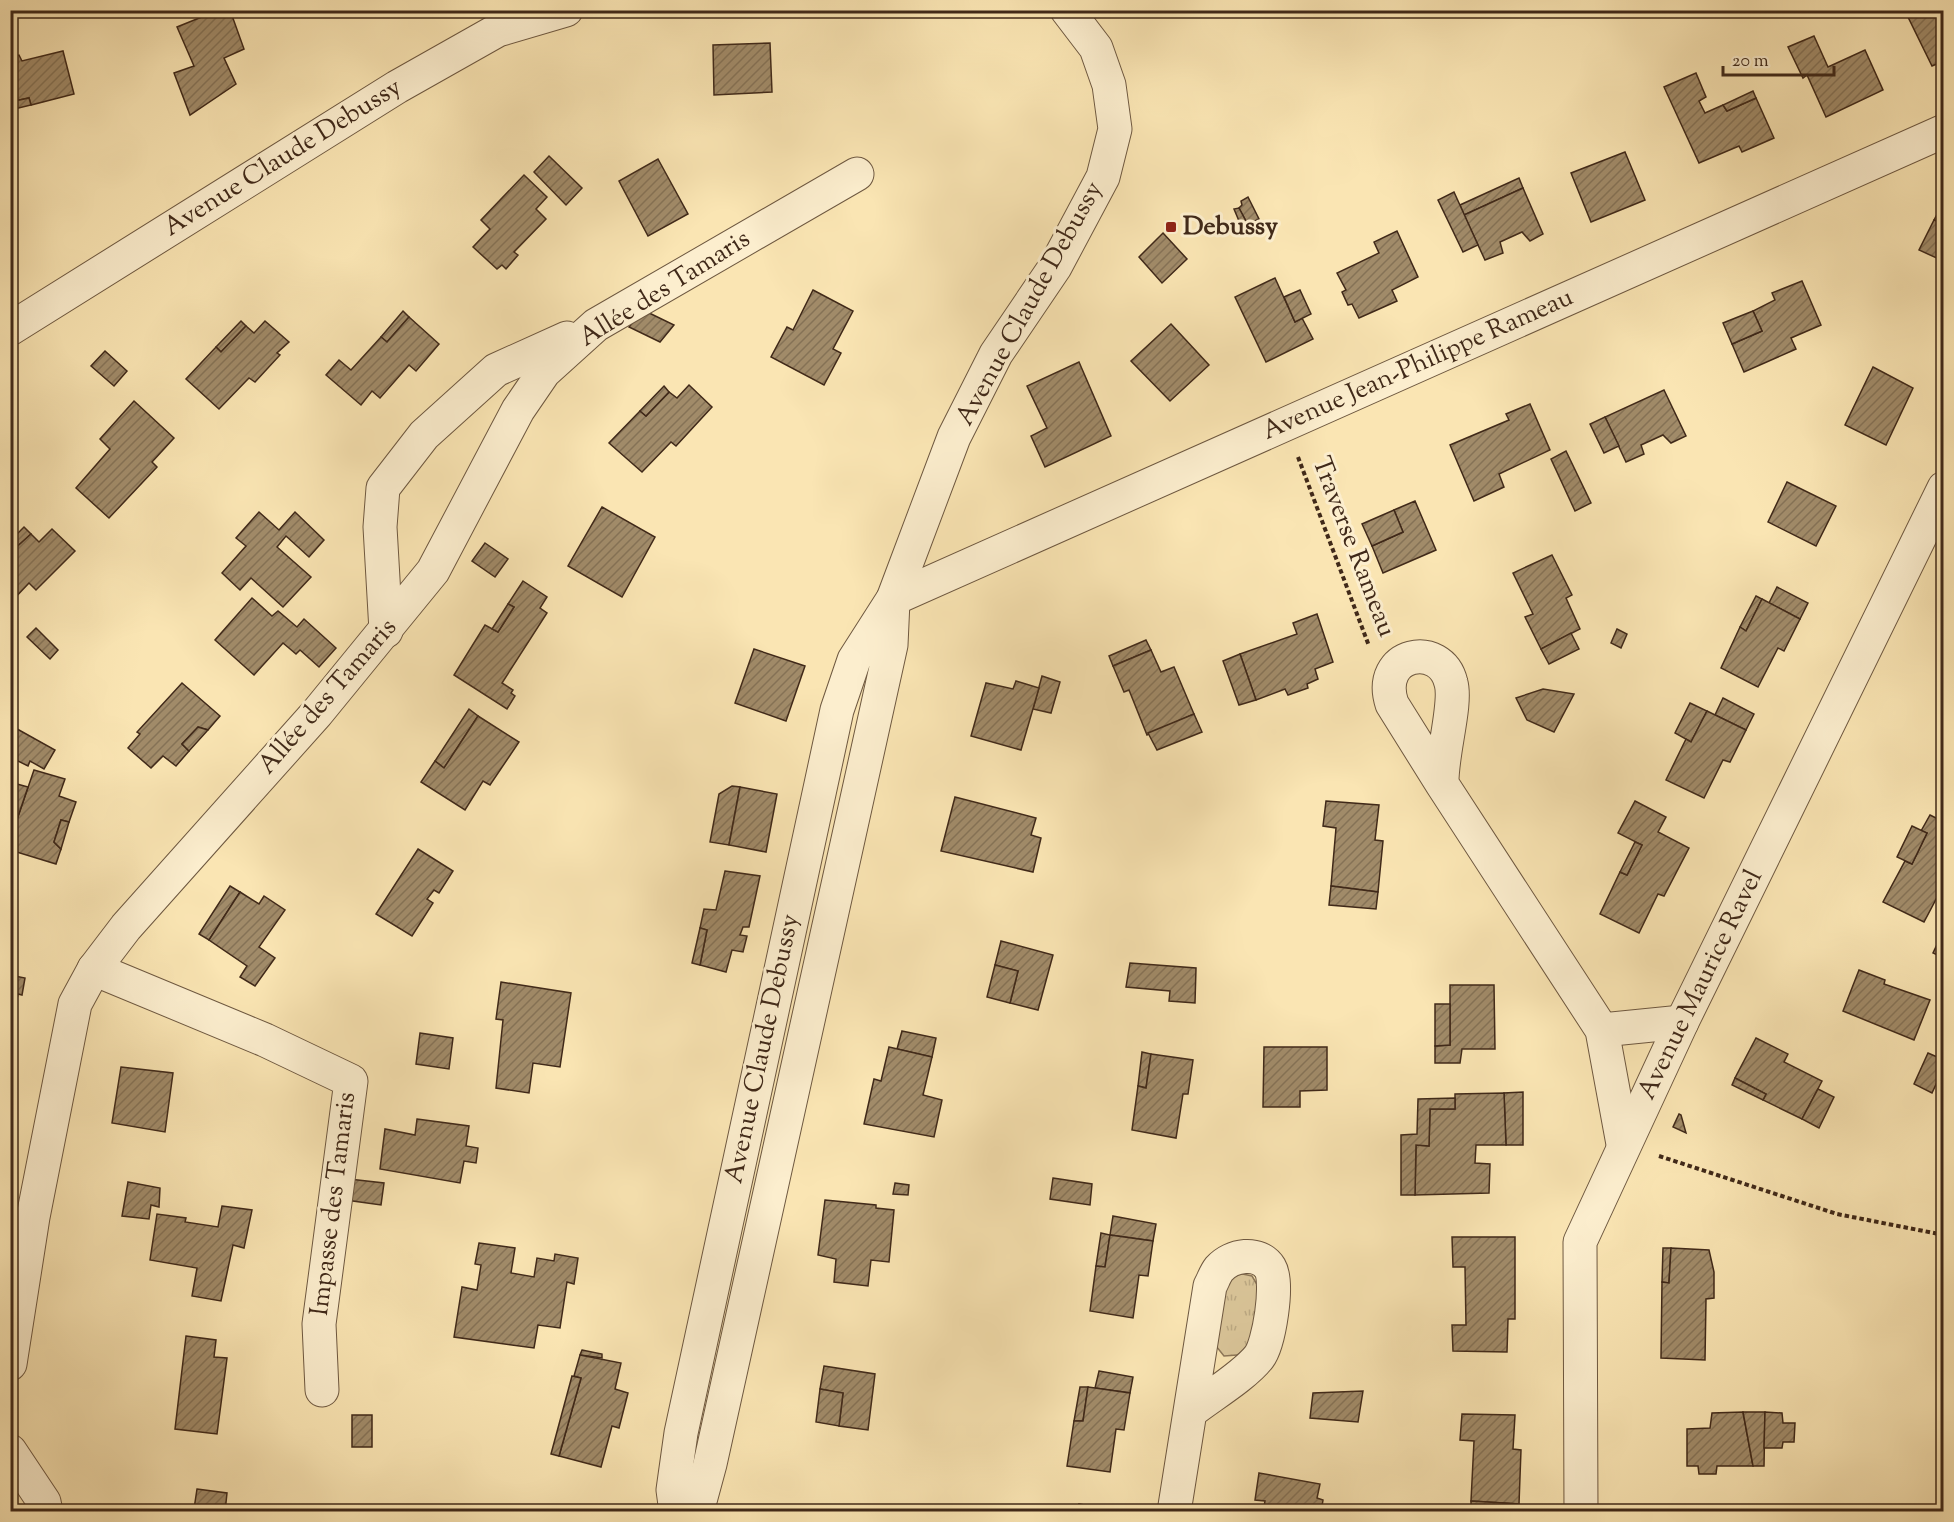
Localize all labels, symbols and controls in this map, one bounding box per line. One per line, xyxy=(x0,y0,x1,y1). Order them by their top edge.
scale bar xyxy=(1723,39,1834,77)
text: 20 m xyxy=(1732,49,1769,75)
street label: Avenue Claude Debussy xyxy=(157,70,409,246)
street label: Avenue Claude Debussy xyxy=(947,175,1113,433)
place label: Debussy xyxy=(1183,209,1278,246)
marker: Debussy xyxy=(1164,220,1178,234)
street label: Allée des Tamaris xyxy=(572,221,758,357)
street label: Avenue Jean-Philippe Rameau xyxy=(1257,280,1579,450)
street label: Traverse Rameau xyxy=(1302,451,1404,643)
street label: Allée des Tamaris xyxy=(250,611,406,783)
street label: Avenue Maurice Ravel xyxy=(1629,864,1773,1106)
street label: Avenue Claude Debussy xyxy=(716,911,810,1187)
street label: Impasse des Tamaris xyxy=(302,1090,366,1318)

